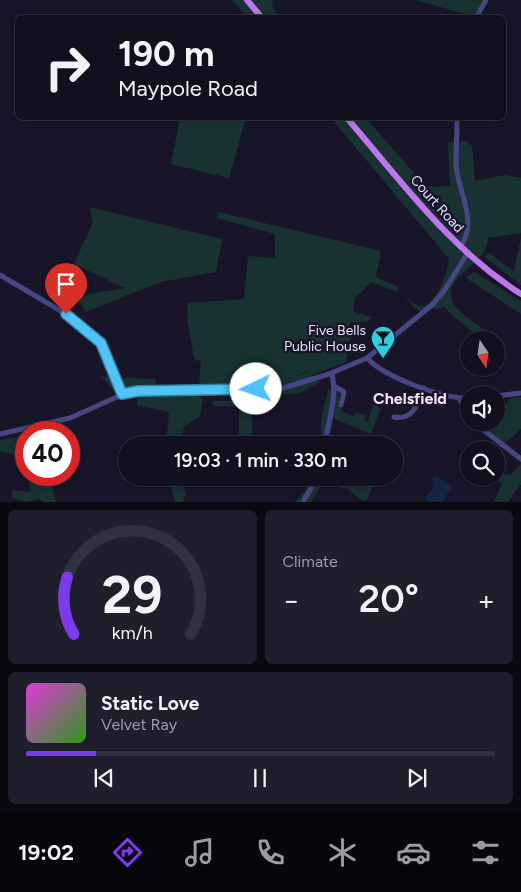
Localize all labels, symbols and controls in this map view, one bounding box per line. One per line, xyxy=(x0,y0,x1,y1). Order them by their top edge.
text: 190 m xyxy=(118,33,215,75)
icon: right xyxy=(35,35,100,100)
text: Maypole Road xyxy=(118,75,258,102)
street label: Court Road xyxy=(407,172,467,236)
pin xyxy=(45,263,87,314)
icon: arrive xyxy=(52,270,80,298)
place label: Five Bells Public House xyxy=(284,322,366,355)
bar icon: Five Bells Public House xyxy=(370,325,396,359)
north arrow xyxy=(460,331,505,376)
map controls xyxy=(460,331,505,486)
position arrow xyxy=(229,362,281,414)
button: sound xyxy=(460,386,505,431)
district label: Chelsfield xyxy=(373,389,447,408)
speed limit sign: 40 xyxy=(15,421,80,486)
button: search xyxy=(460,441,505,486)
text: 19:03 · 1 min · 330 m xyxy=(174,449,347,472)
text: Climate xyxy=(283,552,338,571)
text: 29 xyxy=(102,564,162,626)
text: 20° xyxy=(359,576,419,622)
text: − xyxy=(283,583,300,617)
text: + xyxy=(478,583,495,617)
text: km/h xyxy=(112,622,153,643)
text: Static Love xyxy=(101,692,199,715)
text: Velvet Ray xyxy=(101,715,177,734)
icon: previous xyxy=(90,764,118,792)
icon: pause xyxy=(246,764,274,792)
icon: next xyxy=(403,764,431,792)
icon: directions xyxy=(110,835,145,870)
icon: music xyxy=(182,835,217,870)
icon: phone xyxy=(253,835,288,870)
icon: climate xyxy=(325,835,360,870)
icon: car xyxy=(396,835,431,870)
icon: filters xyxy=(468,835,503,870)
text: 19:02 xyxy=(18,839,74,866)

